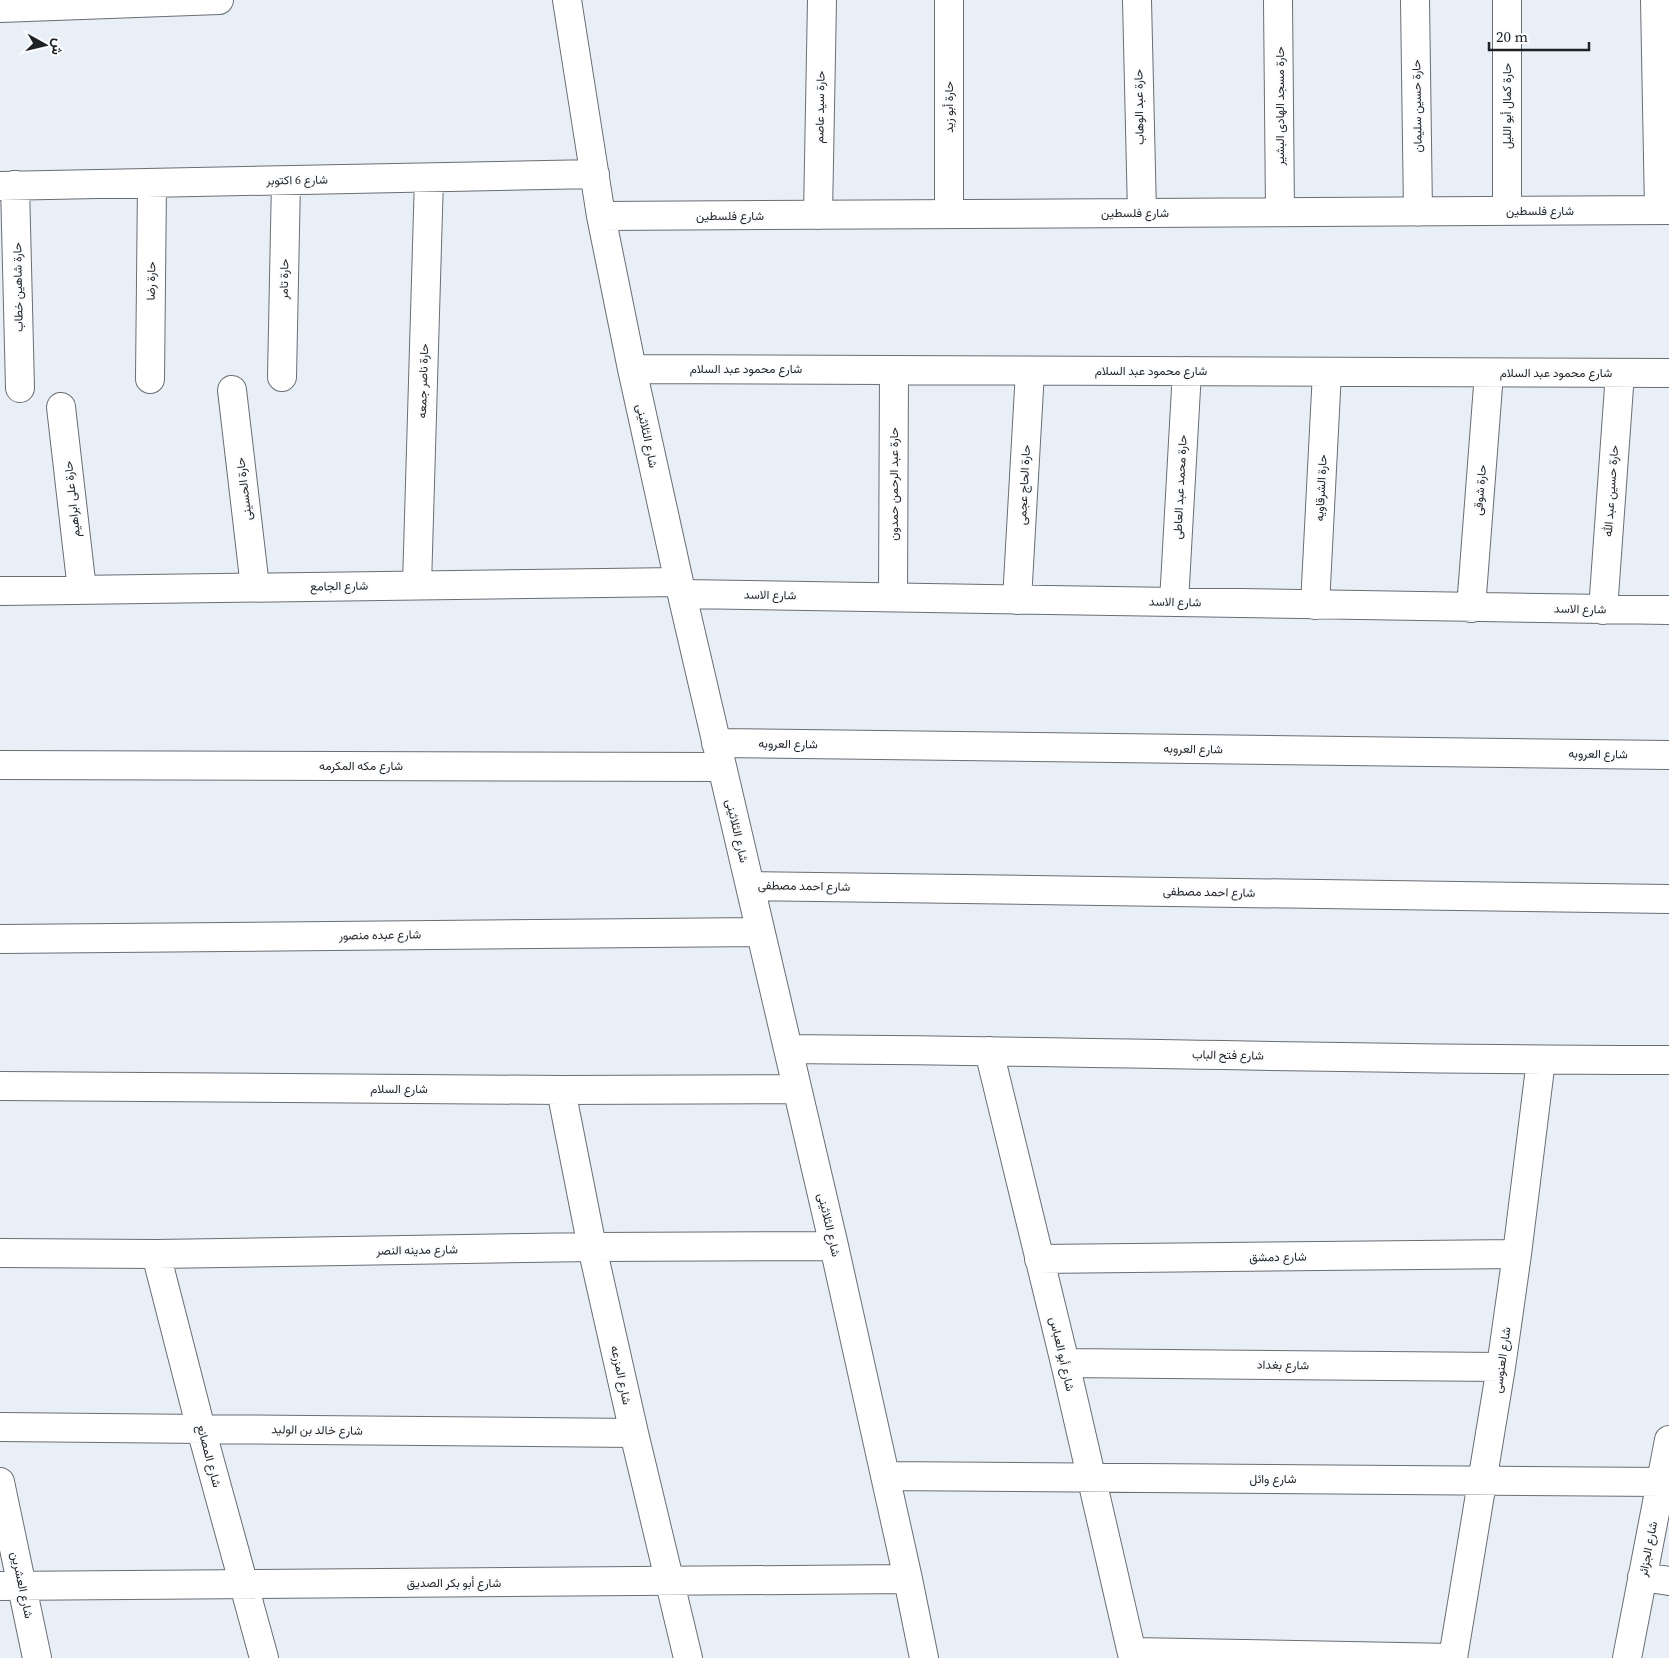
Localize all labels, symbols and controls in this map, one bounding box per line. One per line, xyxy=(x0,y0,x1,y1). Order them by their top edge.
north arrow xyxy=(20,20,70,70)
scale bar xyxy=(1489,20,1589,52)
text: 20 m xyxy=(1496,26,1528,47)
text: ش xyxy=(47,37,69,57)
street label: حارة مسجد الهادى البشير xyxy=(1272,47,1288,166)
street label: حارة حسين سليمان xyxy=(1408,59,1426,153)
street label: حارة كمال أبو الليل xyxy=(1499,63,1515,149)
street label: حارة عبد الوهاب xyxy=(1130,69,1148,145)
street label: حارة سيد عاصم xyxy=(811,70,829,144)
street label: حارة أبو زيد xyxy=(941,81,957,133)
street label: شارع 6 اكتوبر xyxy=(265,171,328,190)
street label: شارع فلسطين xyxy=(1506,203,1574,220)
street label: شارع فلسطين xyxy=(1101,205,1169,222)
street label: شارع فلسطين xyxy=(696,208,764,225)
street label: حارة شاهين خطاب xyxy=(9,242,27,332)
street label: حارة تامر xyxy=(276,258,292,301)
street label: حارة رضا xyxy=(143,261,159,301)
street label: حارة ناصر جمعه xyxy=(414,343,432,419)
street label: شارع محمود عبد السلام xyxy=(690,361,802,378)
street label: شارع محمود عبد السلام xyxy=(1095,363,1207,380)
street label: شارع محمود عبد السلام xyxy=(1500,365,1612,382)
street label: شارع الثلاثينى xyxy=(631,403,662,470)
street label: حارة عبد الرحمن حمدون xyxy=(886,427,902,541)
street label: حارة محمد عبد العاطى xyxy=(1169,434,1191,540)
street label: حارة الحاج عجمى xyxy=(1014,444,1035,526)
street label: حارة حسين عبد الله xyxy=(1600,445,1622,537)
street label: حارة الشرقاويه xyxy=(1311,454,1331,522)
street label: حارة الحسينى xyxy=(232,457,256,521)
street label: حارة على ابراهيم xyxy=(60,460,84,538)
street label: حارة شوقى xyxy=(1470,464,1490,516)
street label: شارع الجامع xyxy=(310,577,368,596)
street label: شارع الاسد xyxy=(744,587,796,604)
street label: شارع الاسد xyxy=(1149,594,1201,611)
street label: شارع الاسد xyxy=(1554,601,1606,618)
street label: شارع العروبه xyxy=(758,735,818,754)
street label: شارع العروبه xyxy=(1163,740,1223,759)
street label: شارع العروبه xyxy=(1568,745,1628,764)
street label: شارع مكه المكرمه xyxy=(319,758,403,775)
street label: شارع الثلاثينى xyxy=(721,798,752,865)
street label: شارع احمد مصطفى xyxy=(758,877,850,896)
street label: شارع احمد مصطفى xyxy=(1163,883,1255,902)
street label: شارع عبده منصور xyxy=(338,926,421,945)
street label: شارع فتح الباب xyxy=(1192,1046,1264,1065)
street label: شارع السلام xyxy=(370,1081,428,1098)
street label: شارع الثلاثينى xyxy=(813,1192,844,1259)
street label: شارع مدينه النصر xyxy=(375,1241,458,1260)
street label: شارع دمشق xyxy=(1249,1248,1307,1267)
street label: شارع أبو العباس xyxy=(1045,1315,1078,1393)
street label: شارع العنوسى xyxy=(1489,1326,1516,1394)
street label: شارع المزرعه xyxy=(606,1344,635,1406)
street label: شارع بغداد xyxy=(1257,1357,1309,1374)
street label: شارع خالد بن الوليد xyxy=(271,1421,363,1440)
street label: شارع المصانع xyxy=(192,1423,225,1489)
street label: شارع وائل xyxy=(1250,1471,1296,1488)
street label: شارع الجزائر xyxy=(1635,1520,1662,1579)
street label: شارع العشرين xyxy=(6,1550,37,1620)
street label: شارع أبو بكر الصديق xyxy=(407,1575,501,1592)

